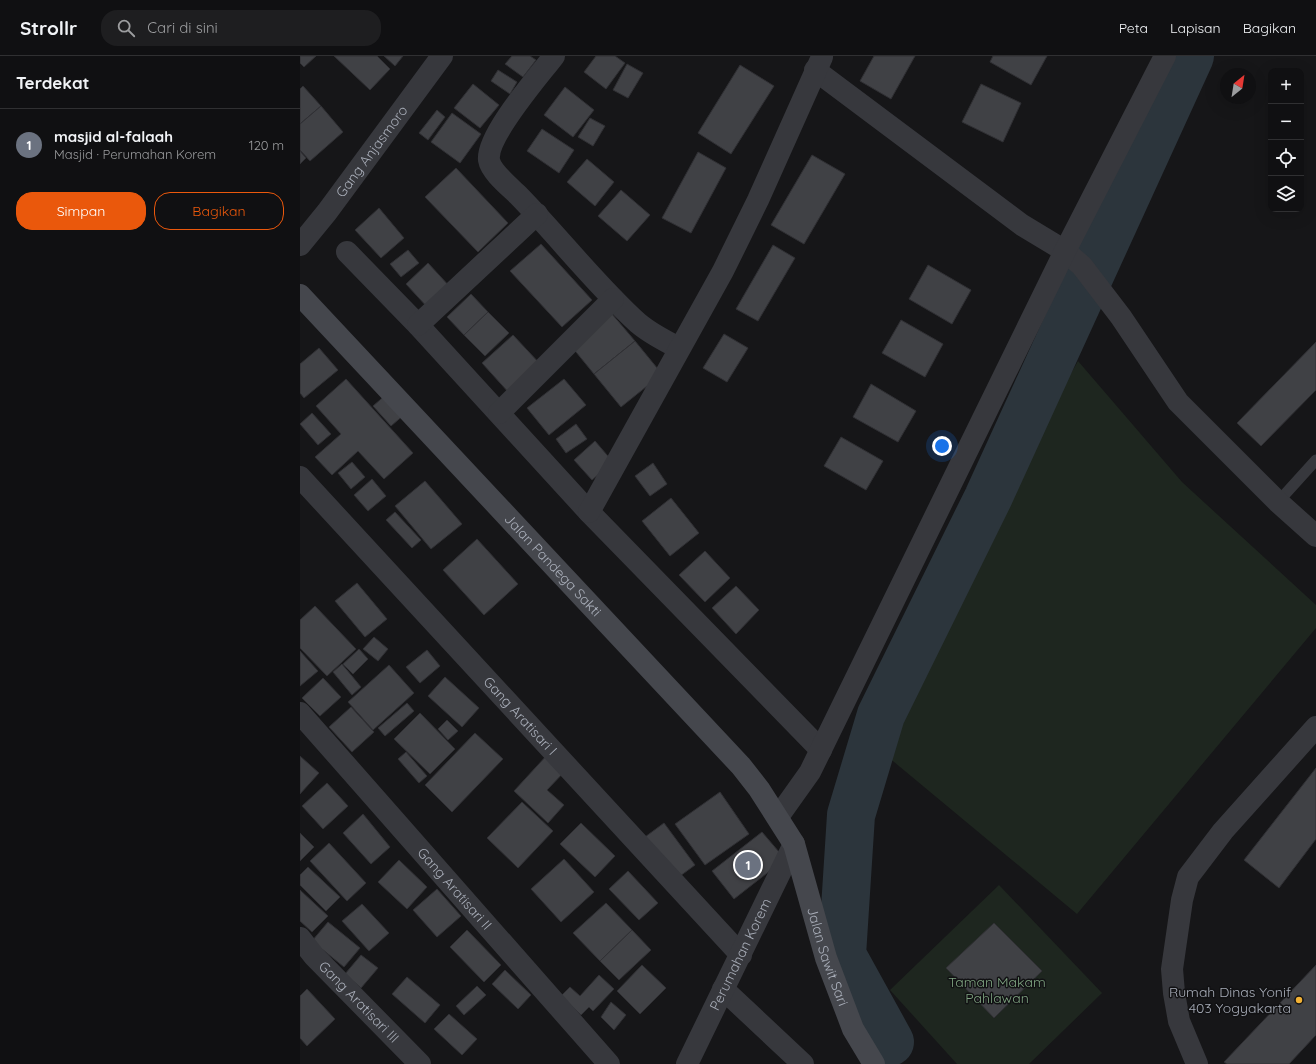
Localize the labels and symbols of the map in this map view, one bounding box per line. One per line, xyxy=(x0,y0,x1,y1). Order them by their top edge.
north arrow xyxy=(1220,68,1256,104)
street label: Gang Anjasmoro xyxy=(332,102,412,201)
your location xyxy=(932,436,952,456)
street label: Jalan Pandega Sakti xyxy=(501,510,605,620)
street label: Gang Aratisari I xyxy=(480,673,561,759)
street label: Gang Aratisari II xyxy=(414,844,496,934)
pin: 1 xyxy=(735,850,761,880)
street label: Perumahan Korem xyxy=(705,895,775,1013)
street label: Jalan Sawit Sari xyxy=(803,905,852,1009)
street label: Gang Aratisari III xyxy=(315,957,403,1046)
park label: Taman Makam Pahlawan xyxy=(948,973,1046,1007)
place label: Rumah Dinas Yonif 403 Yogyakarta xyxy=(1169,983,1291,1017)
marker: Rumah Dinas Yonif 403 Yogyakarta xyxy=(1294,995,1304,1005)

